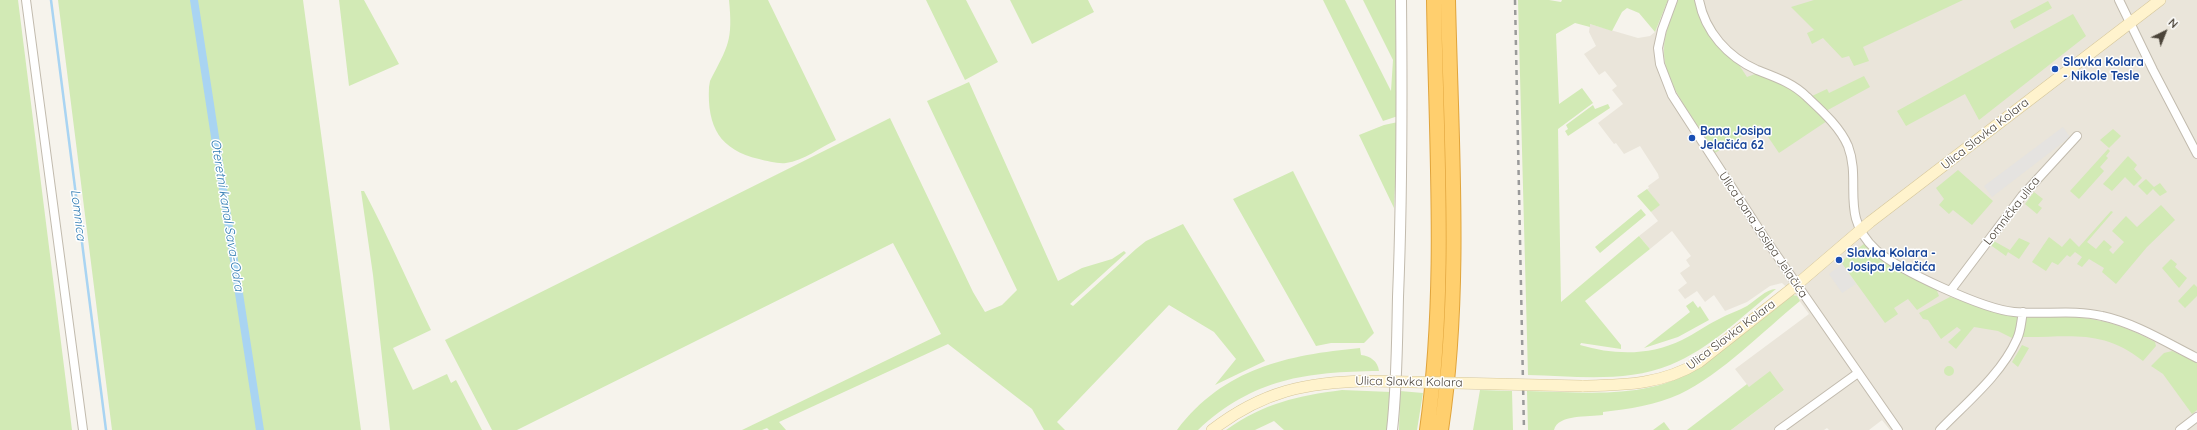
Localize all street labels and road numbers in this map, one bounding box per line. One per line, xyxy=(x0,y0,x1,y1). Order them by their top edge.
street label: Ulica Slavka Kolara xyxy=(1938,95,2032,173)
street label: Ulica bana Josipa Jelačića xyxy=(1715,169,1811,301)
street label: Lomnička ulica xyxy=(1981,174,2043,248)
street label: Ulica Slavka Kolara xyxy=(1684,297,1778,373)
street label: Ulica Slavka Kolara xyxy=(1355,374,1463,390)

